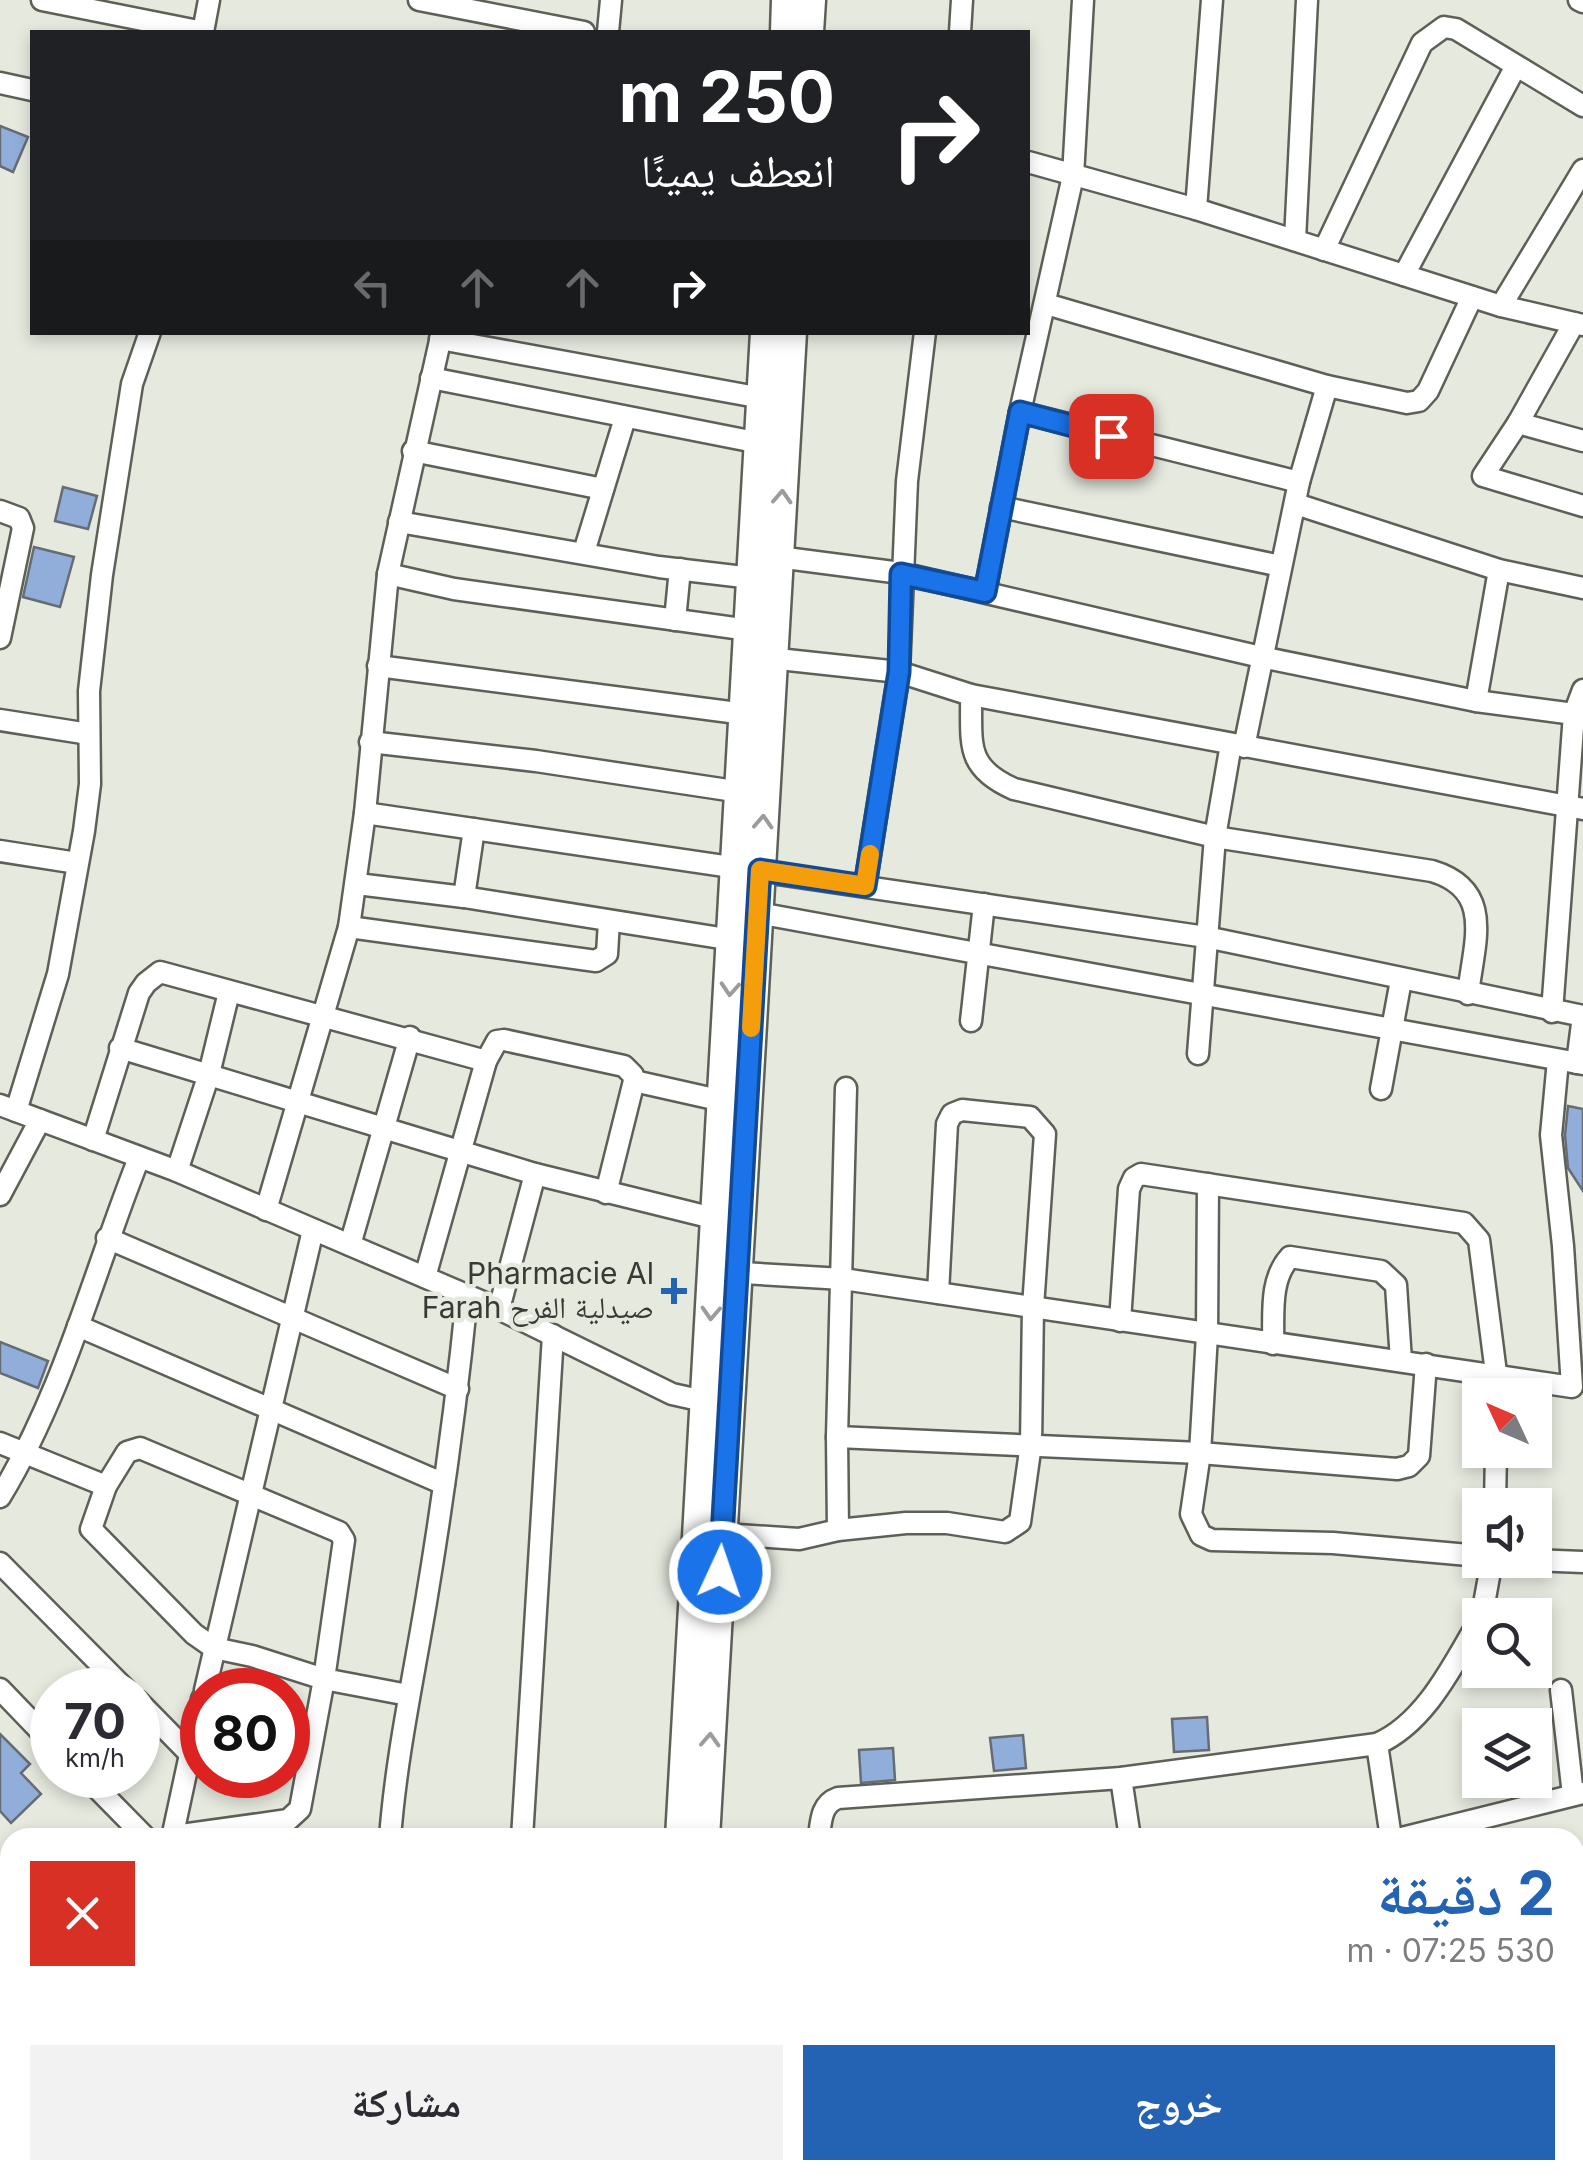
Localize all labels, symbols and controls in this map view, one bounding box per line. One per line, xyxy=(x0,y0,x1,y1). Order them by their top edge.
text: 250 m xyxy=(618,54,835,139)
icon: right xyxy=(870,70,1000,200)
text: انعطف يمينًا xyxy=(641,143,835,198)
icon: left xyxy=(345,260,400,315)
icon: ahead xyxy=(450,260,505,315)
icon: ahead xyxy=(555,260,610,315)
icon: right xyxy=(660,260,715,315)
pin xyxy=(1069,394,1154,479)
icon: arrive xyxy=(1084,409,1139,464)
one-way arrow xyxy=(771,489,792,505)
one-way arrow xyxy=(752,813,773,829)
one-way arrow xyxy=(720,981,741,997)
place label: Pharmacie Al Farah صيدلية الفرح xyxy=(422,1255,654,1327)
marker: Pharmacie Al Farah صيدلية الفرح xyxy=(663,1280,685,1302)
one-way arrow xyxy=(701,1306,722,1322)
north arrow xyxy=(1462,1378,1552,1468)
map controls xyxy=(1462,1378,1552,1798)
button: sound xyxy=(1462,1488,1552,1578)
position arrow xyxy=(668,1520,772,1624)
button: search xyxy=(1462,1598,1552,1688)
speed limit sign: 80 xyxy=(180,1668,310,1798)
text: 70 xyxy=(64,1691,126,1751)
button: layers xyxy=(1462,1708,1552,1798)
one-way arrow xyxy=(699,1732,720,1748)
text: km/h xyxy=(65,1743,125,1773)
text: 2 دقيقة xyxy=(1377,1857,1555,1929)
button: close xyxy=(30,1861,135,1966)
text: 530 m · 07:25 xyxy=(1347,1931,1555,1970)
button: مشاركة xyxy=(30,2045,783,2160)
button: خروج xyxy=(803,2045,1555,2160)

